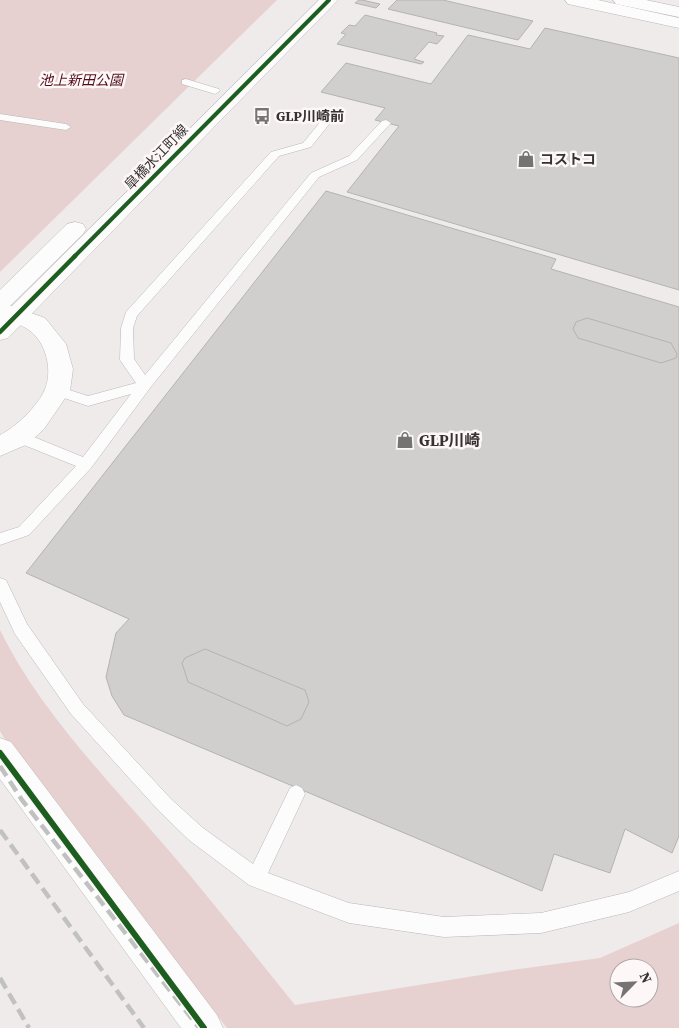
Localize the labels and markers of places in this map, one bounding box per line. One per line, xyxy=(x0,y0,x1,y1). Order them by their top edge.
bus stop icon: GLP川崎前 xyxy=(252,106,272,126)
place label: GLP川崎前 xyxy=(276,106,344,126)
shop icon: コストコ xyxy=(516,149,536,169)
place label: コストコ xyxy=(540,149,596,169)
place label: GLP川崎 xyxy=(419,429,481,451)
shop icon: GLP川崎 xyxy=(395,430,415,450)

